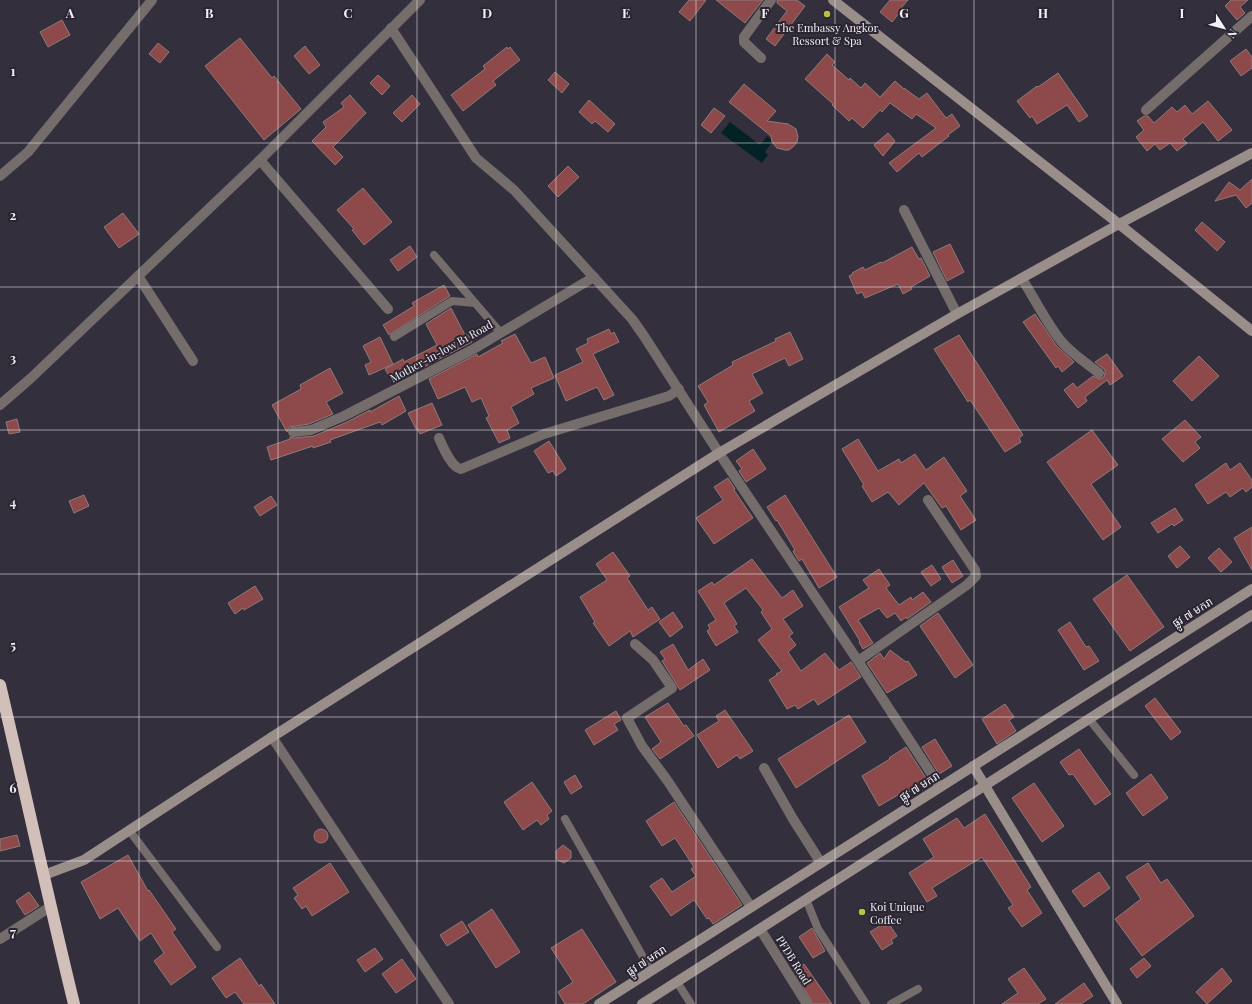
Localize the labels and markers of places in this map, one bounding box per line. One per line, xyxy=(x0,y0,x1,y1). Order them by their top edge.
marker: The Embassy Angkor Ressort & Spa xyxy=(822,9,832,19)
place label: The Embassy Angkor Ressort & Spa xyxy=(776,20,879,48)
place label: Koi Unique Coffee xyxy=(870,899,925,927)
marker: Koi Unique Coffee xyxy=(857,907,867,917)

